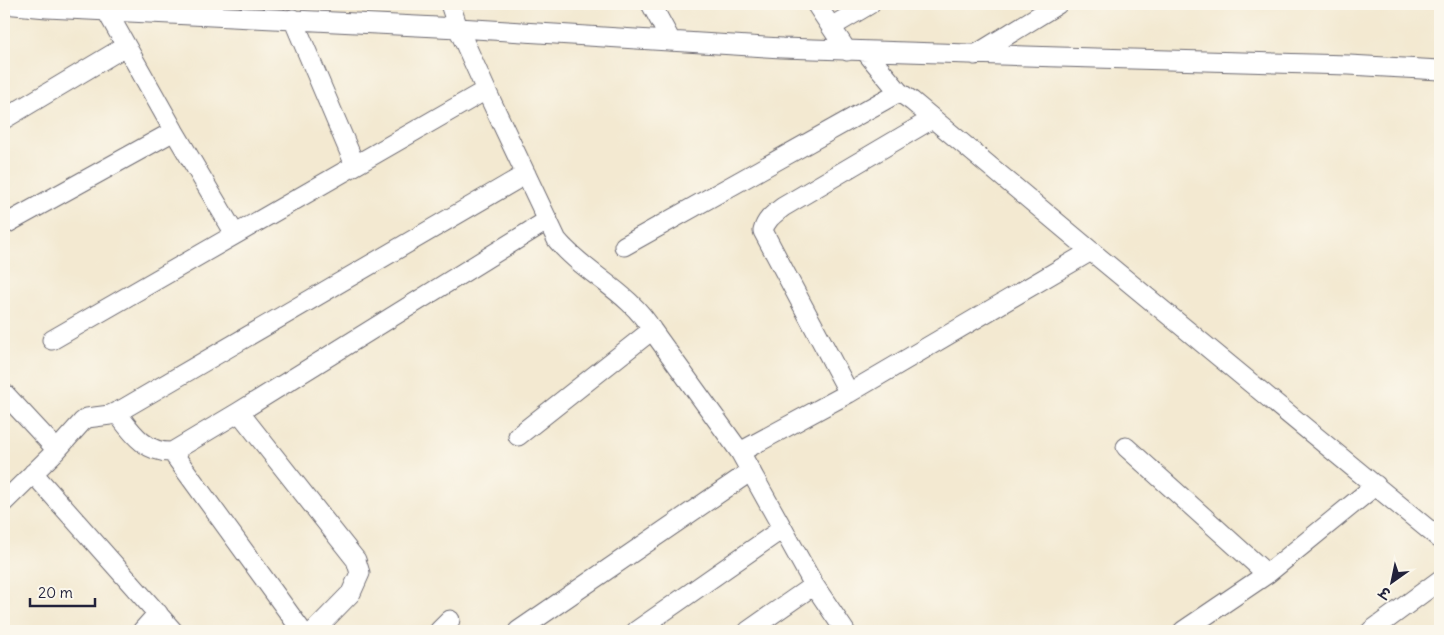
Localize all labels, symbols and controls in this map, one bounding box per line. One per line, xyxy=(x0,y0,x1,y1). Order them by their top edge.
north arrow xyxy=(1366,558,1416,608)
scale bar xyxy=(30,575,95,607)
text: उ xyxy=(1375,582,1395,604)
text: 20 m xyxy=(38,583,73,602)

